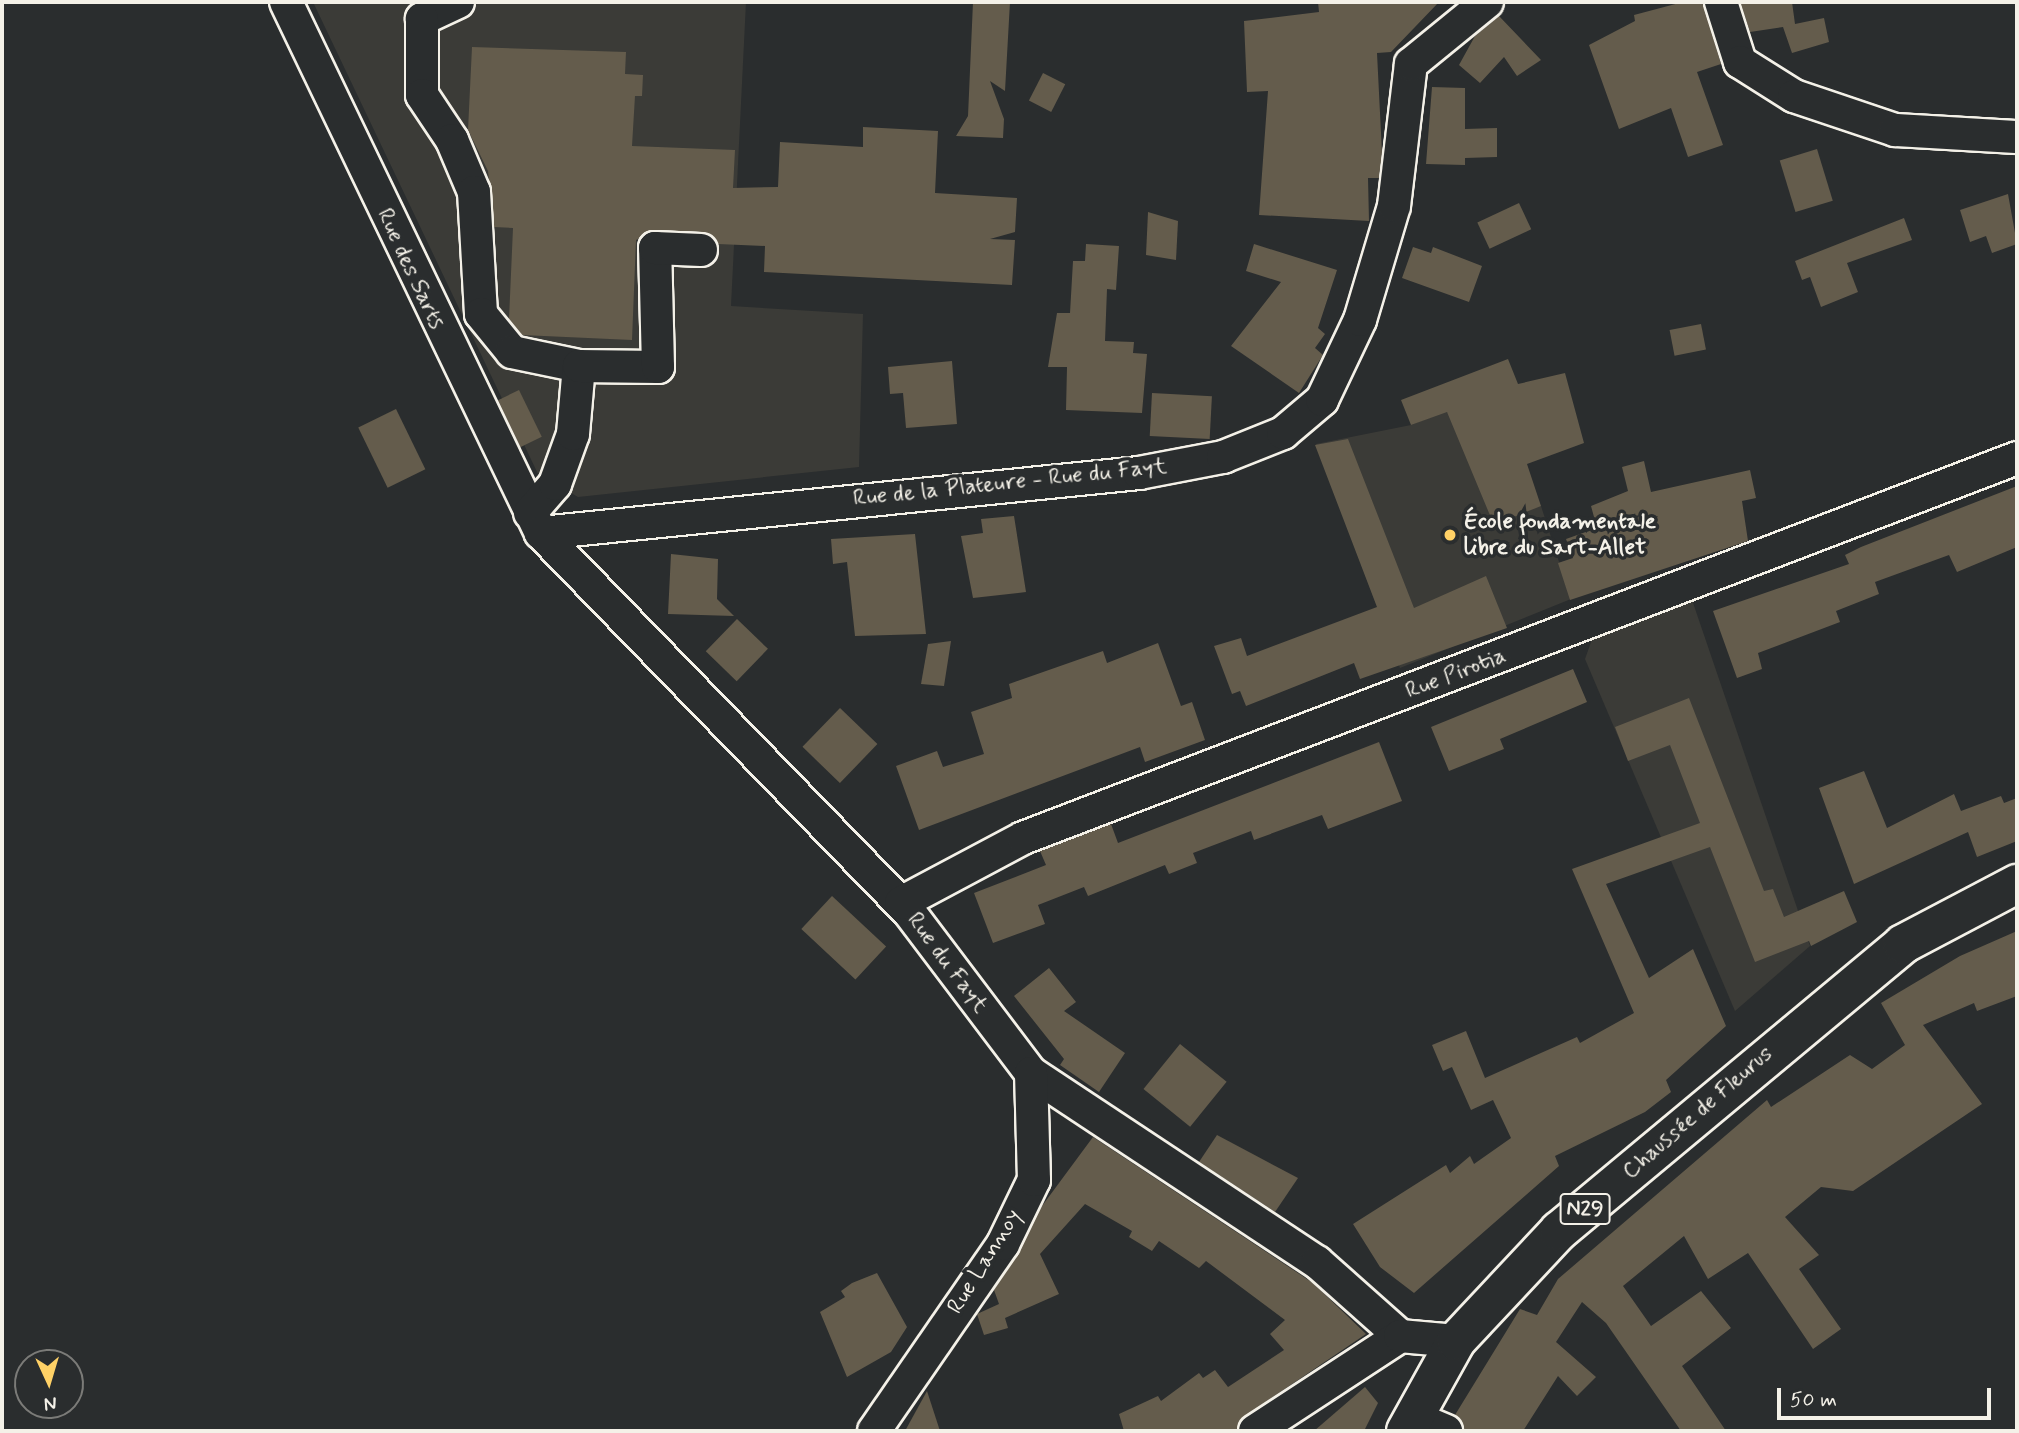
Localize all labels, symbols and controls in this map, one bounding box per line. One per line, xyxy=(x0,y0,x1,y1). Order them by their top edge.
street label: Rue des Sarts xyxy=(369,203,451,335)
street label: Rue de la Plateure - Rue du Fayt xyxy=(853,453,1167,513)
place label: École fondamentale libre du Sart-Allet xyxy=(1464,508,1656,562)
marker: École fondamentale libre du Sart-Allet xyxy=(1442,527,1458,543)
street label: Rue Pirotia xyxy=(1402,642,1510,706)
street label: Rue du Fayt xyxy=(902,909,992,1017)
street label: Chaussée de Fleurus xyxy=(1615,1039,1781,1187)
road number: N29 xyxy=(1559,1192,1611,1226)
street label: Rue Lannoy xyxy=(943,1205,1027,1319)
north arrow xyxy=(14,1349,84,1419)
scale bar xyxy=(1781,1374,1994,1418)
text: 50 m xyxy=(1790,1386,1837,1414)
text: N xyxy=(43,1391,58,1416)

